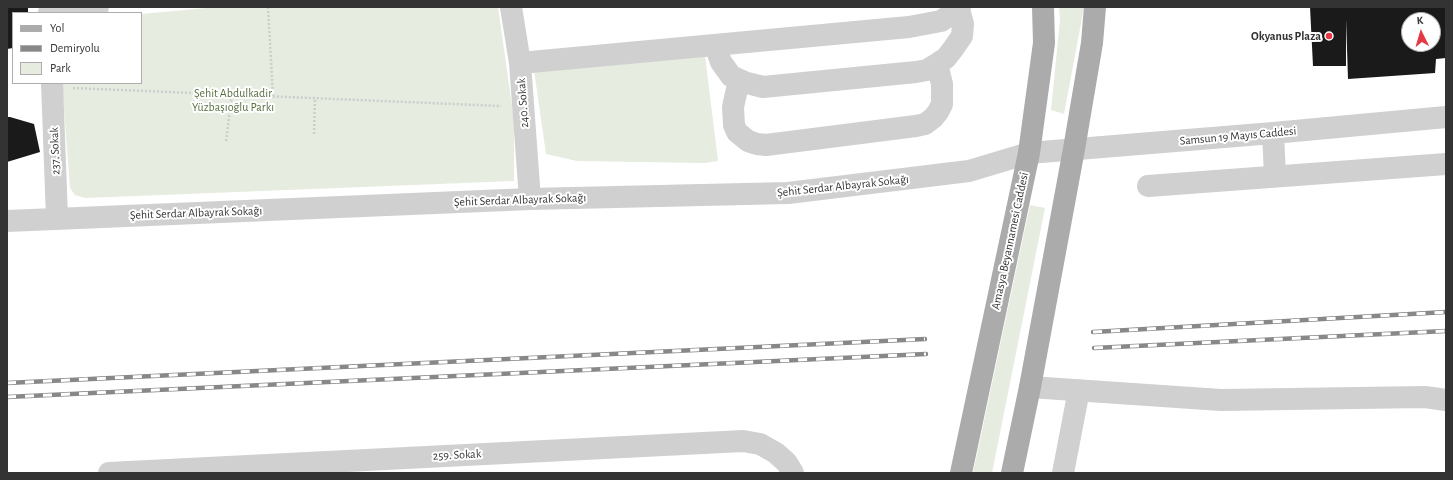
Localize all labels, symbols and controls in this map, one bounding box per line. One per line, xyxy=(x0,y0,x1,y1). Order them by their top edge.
legend xyxy=(12,12,142,84)
north arrow xyxy=(1401,12,1441,52)
text: K xyxy=(1416,15,1424,26)
text: Yol xyxy=(50,22,64,34)
place label: Okyanus Plaza xyxy=(1251,29,1321,43)
marker: Okyanus Plaza xyxy=(1324,31,1334,41)
text: Demiryolu xyxy=(50,42,100,54)
text: Park xyxy=(50,62,71,74)
street label: 240. Sokak xyxy=(514,78,532,128)
park label: Şehit Abdulkadir Yüzbaşıoğlu Parkı xyxy=(192,86,274,114)
street label: Samsun 19 Mayıs Caddesi xyxy=(1179,124,1297,148)
street label: 237. Sokak xyxy=(47,127,63,175)
street label: Amasya Beyannamesi Caddesi xyxy=(988,171,1032,311)
street label: Şehit Serdar Albayrak Sokağı xyxy=(776,172,910,200)
street label: Şehit Serdar Albayrak Sokağı xyxy=(454,190,586,210)
street label: Şehit Serdar Albayrak Sokağı xyxy=(130,203,262,223)
street label: 259. Sokak xyxy=(432,447,482,463)

